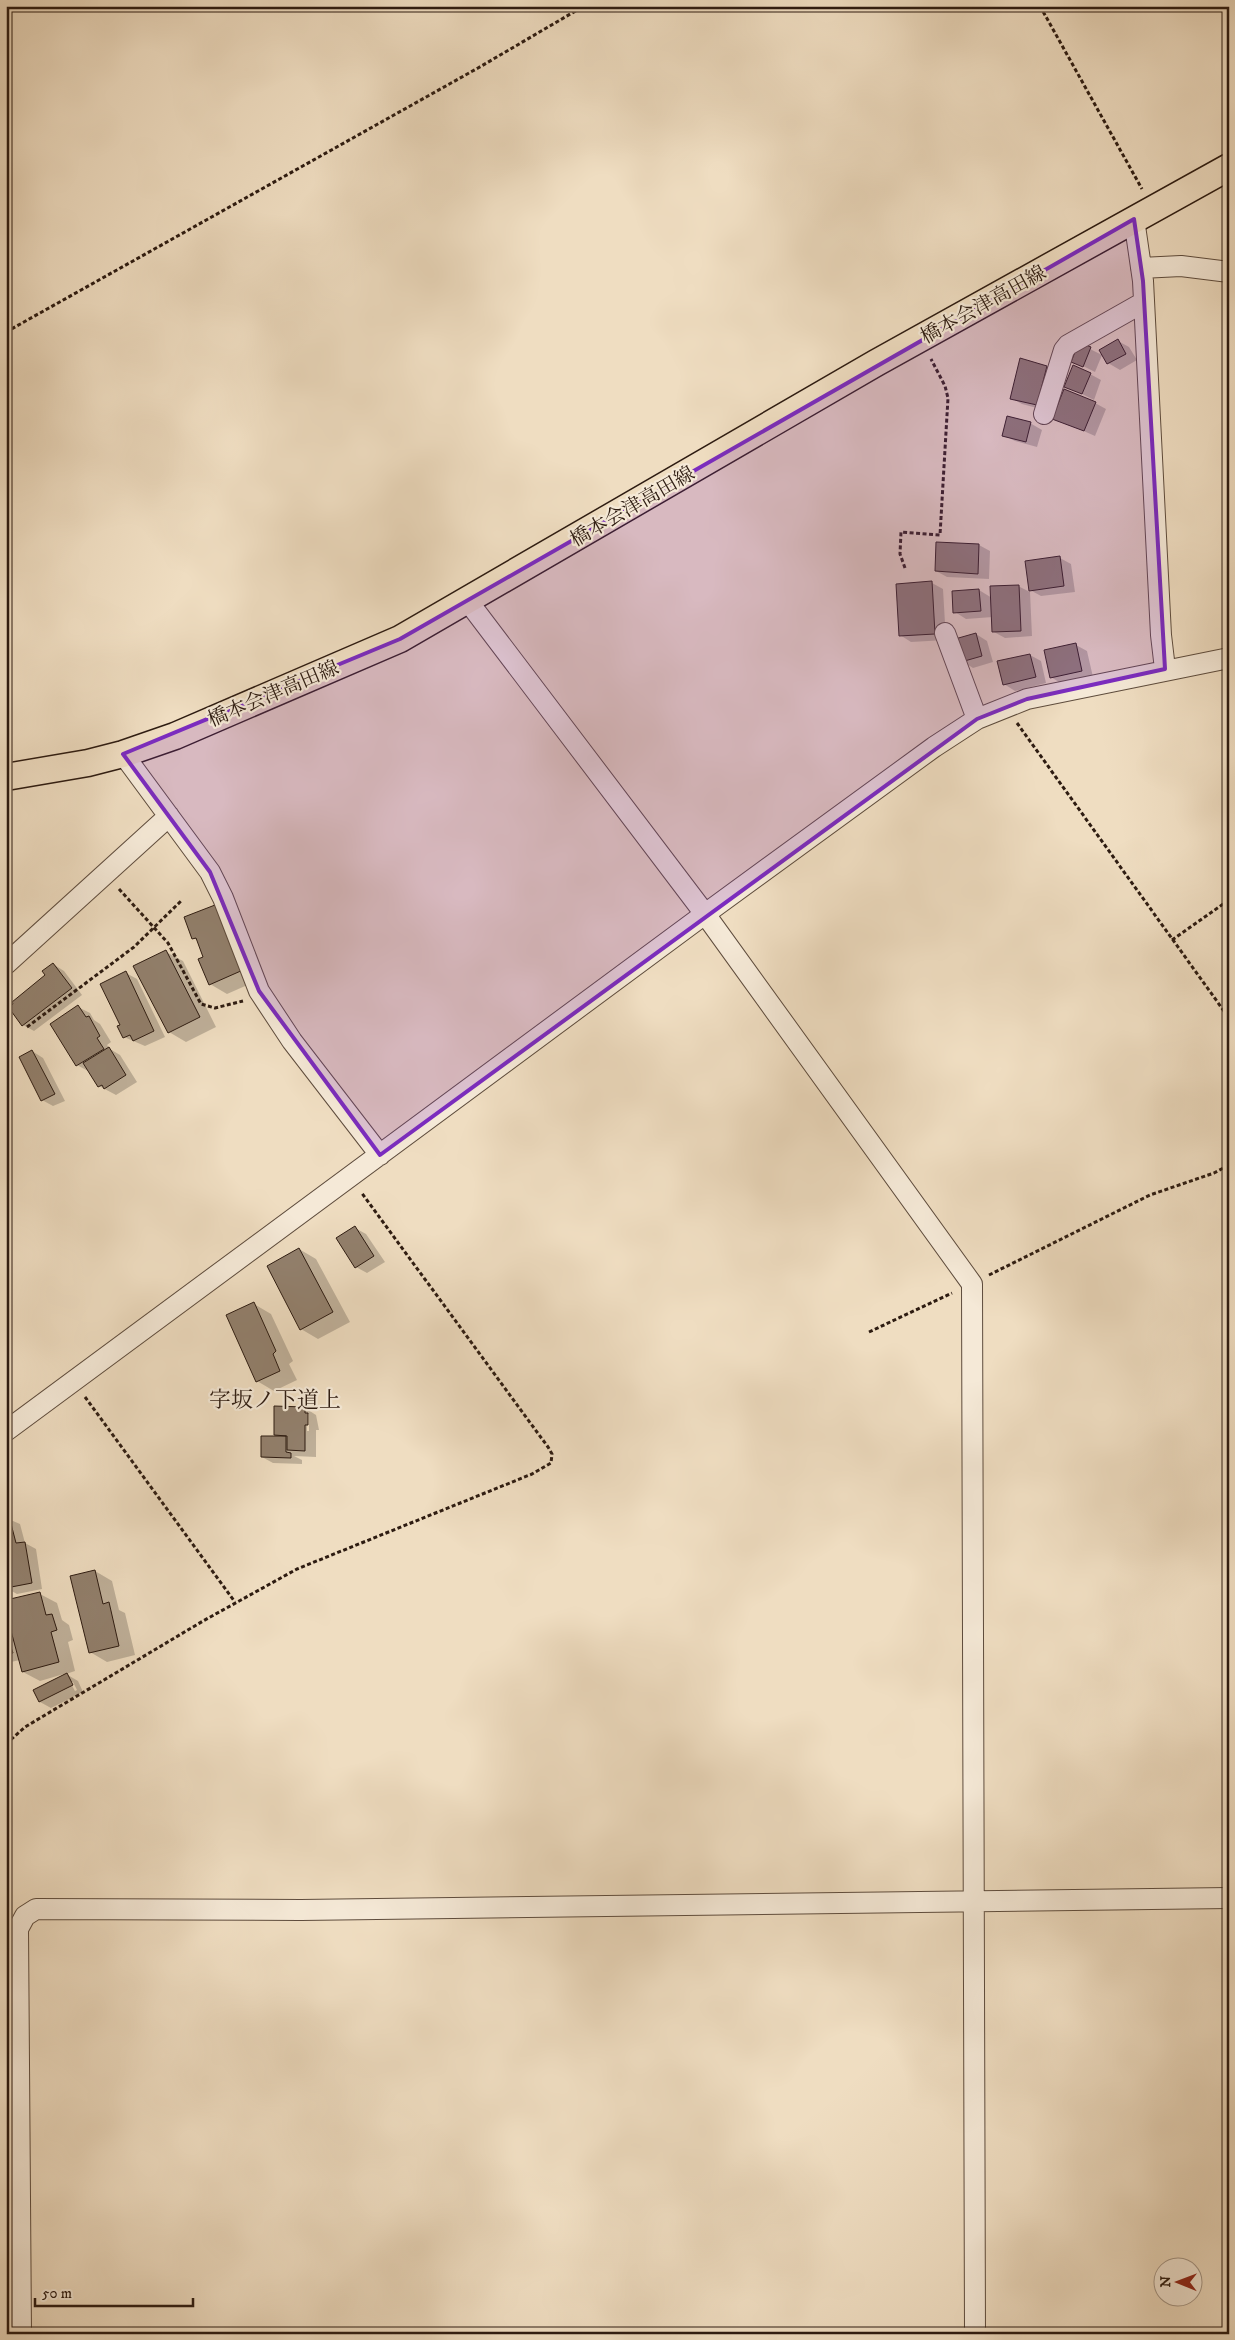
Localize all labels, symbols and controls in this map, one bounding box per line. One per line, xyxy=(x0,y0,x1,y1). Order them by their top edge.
street label: 橋本会津高田線 xyxy=(916,260,1051,350)
street label: 橋本会津高田線 xyxy=(566,461,700,553)
street label: 橋本会津高田線 xyxy=(204,656,343,733)
district label: 字坂ノ下道上 xyxy=(209,1387,341,1414)
north arrow xyxy=(1152,2258,1202,2308)
scale bar xyxy=(35,2275,192,2307)
text: N xyxy=(1157,2275,1175,2288)
text: 50 m xyxy=(42,2284,72,2303)

